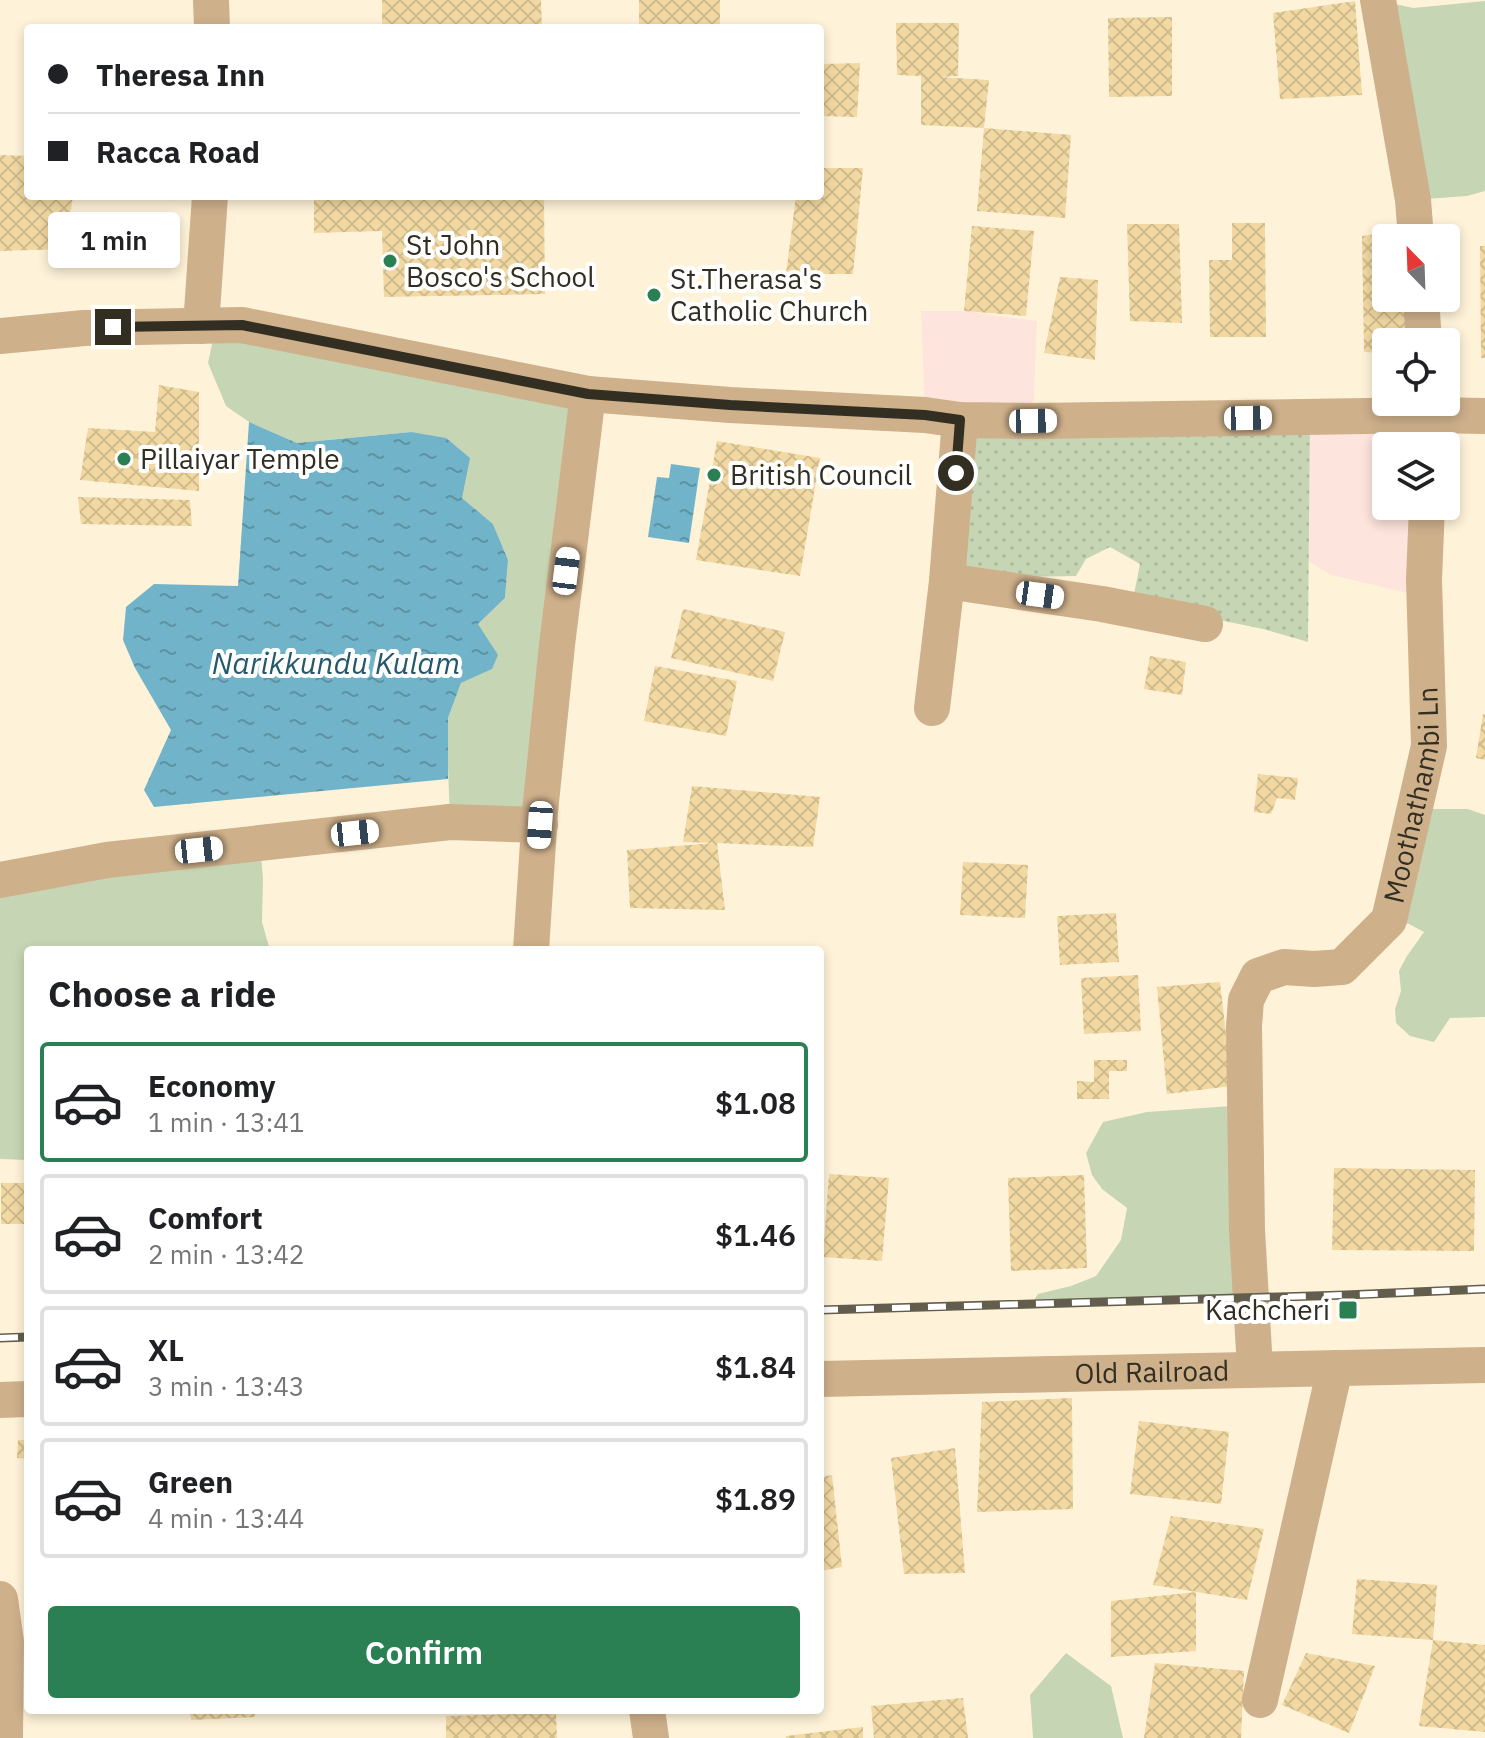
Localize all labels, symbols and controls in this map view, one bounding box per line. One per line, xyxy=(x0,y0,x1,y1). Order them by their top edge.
text: Theresa Inn xyxy=(96,55,265,94)
text: Racca Road xyxy=(96,132,260,171)
callout: 1 min xyxy=(47,211,179,267)
text: 1 min xyxy=(80,223,148,257)
north arrow xyxy=(1372,224,1460,312)
map controls xyxy=(1372,224,1460,520)
place label: St John Bosco's School xyxy=(406,226,595,295)
marker: St John Bosco's School xyxy=(381,252,399,270)
place label: St.Therasa's Catholic Church xyxy=(670,260,868,329)
marker: St.Therasa's Catholic Church xyxy=(645,286,663,304)
route end xyxy=(95,309,131,345)
button: locate xyxy=(1372,328,1460,416)
car xyxy=(1224,406,1272,430)
car xyxy=(1009,409,1057,433)
button: layers xyxy=(1372,432,1460,520)
place label: Pillaiyar Temple xyxy=(140,440,340,477)
marker: Pillaiyar Temple xyxy=(115,450,133,468)
route start xyxy=(938,455,974,491)
place label: British Council xyxy=(730,456,912,493)
marker: British Council xyxy=(705,466,723,484)
car xyxy=(551,546,581,596)
car xyxy=(1015,580,1065,610)
water label: Narikkundu Kulam xyxy=(212,643,460,682)
street label: Moothathambi Ln xyxy=(1374,686,1447,907)
car xyxy=(526,800,554,850)
car xyxy=(330,819,380,847)
car xyxy=(174,836,224,864)
text: Choose a ride xyxy=(48,970,276,1017)
icon: car xyxy=(52,1066,124,1138)
text: Economy xyxy=(148,1066,276,1105)
text: $1.08 xyxy=(715,1083,796,1122)
text: 1 min · 13:41 xyxy=(148,1105,304,1139)
icon: car xyxy=(52,1198,124,1270)
text: Comfort xyxy=(148,1198,263,1237)
text: $1.46 xyxy=(715,1215,796,1254)
text: 2 min · 13:42 xyxy=(148,1237,304,1271)
place label: Kachcheri xyxy=(1205,1291,1330,1328)
marker: Kachcheri xyxy=(1337,1299,1359,1321)
icon: car xyxy=(52,1330,124,1402)
text: XL xyxy=(148,1330,184,1369)
text: $1.84 xyxy=(715,1347,796,1386)
street label: Old Railroad xyxy=(1074,1351,1230,1392)
text: 3 min · 13:43 xyxy=(148,1369,304,1403)
icon: car xyxy=(52,1462,124,1534)
text: Green xyxy=(148,1462,233,1501)
text: $1.89 xyxy=(715,1479,796,1518)
text: 4 min · 13:44 xyxy=(148,1501,304,1535)
button: Confirm xyxy=(48,1606,800,1698)

